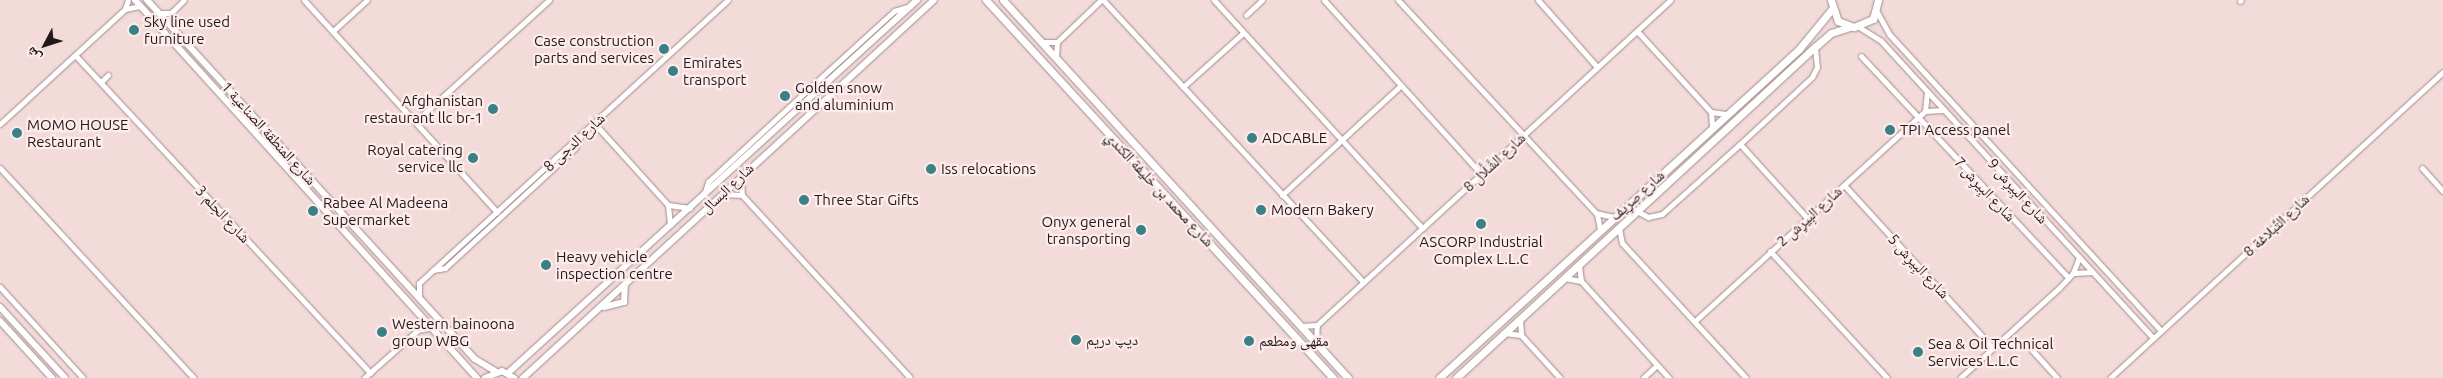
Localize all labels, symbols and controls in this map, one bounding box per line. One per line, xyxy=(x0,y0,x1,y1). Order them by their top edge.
place label: Sky line used furniture xyxy=(144,12,230,47)
north arrow xyxy=(20,20,70,70)
marker: Sky line used furniture xyxy=(128,24,140,36)
place label: Case construction parts and services xyxy=(534,31,654,66)
marker: Case construction parts and services xyxy=(658,43,670,55)
text: ش xyxy=(23,44,44,65)
place label: Emirates transport xyxy=(683,53,746,88)
marker: Emirates transport xyxy=(667,65,679,77)
street label: شارع المنطقة الصناعية 1 xyxy=(218,78,320,188)
place label: Golden snow and aluminium xyxy=(795,78,894,113)
marker: Golden snow and aluminium xyxy=(779,90,791,102)
place label: Afghanistan restaurant llc br-1 xyxy=(364,91,483,126)
marker: Afghanistan restaurant llc br-1 xyxy=(487,103,499,115)
street label: شارع الدجى 8 xyxy=(540,109,608,175)
place label: MOMO HOUSE Restaurant xyxy=(27,115,128,150)
place label: TPI Access panel xyxy=(1900,121,2010,139)
marker: TPI Access panel xyxy=(1884,124,1896,136)
marker: MOMO HOUSE Restaurant xyxy=(11,127,23,139)
street label: شارع محمد بن خليفة الكندي xyxy=(1102,128,1218,250)
place label: ADCABLE xyxy=(1262,129,1327,147)
street label: شارع الشَّلَّال 8 xyxy=(1459,129,1529,195)
marker: ADCABLE xyxy=(1246,132,1258,144)
place label: Royal catering service llc xyxy=(367,140,463,175)
marker: Royal catering service llc xyxy=(467,152,479,164)
street label: شارع البِيرِش 7 xyxy=(1951,153,2019,225)
street label: شارع البِيرِش 9 xyxy=(1984,155,2052,227)
street label: شارع البسال xyxy=(697,159,757,217)
place label: Iss relocations xyxy=(941,160,1036,178)
marker: Iss relocations xyxy=(925,163,937,175)
street label: شارع صِرِيف xyxy=(1606,166,1668,224)
street label: شارع الحِلم 3 xyxy=(192,181,254,247)
street label: شارع البِيرِش 2 xyxy=(1773,182,1845,250)
street label: شارع التِّبلاغة 8 xyxy=(2239,190,2313,260)
place label: Three Star Gifts xyxy=(814,191,919,209)
place label: Rabee Al Madeena Supermarket xyxy=(323,193,448,228)
marker: Three Star Gifts xyxy=(798,194,810,206)
place label: Modern Bakery xyxy=(1271,201,1374,219)
marker: Modern Bakery xyxy=(1255,204,1267,216)
marker: Rabee Al Madeena Supermarket xyxy=(307,205,319,217)
place label: Onyx general transporting xyxy=(1041,212,1131,247)
marker: ASCORP Industrial Complex L.L.C xyxy=(1475,218,1487,230)
marker: Onyx general transporting xyxy=(1135,224,1147,236)
street label: شارع البِيرِش 5 xyxy=(1885,230,1953,302)
place label: ASCORP Industrial Complex L.L.C xyxy=(1419,232,1543,267)
place label: Heavy vehicle inspection centre xyxy=(556,247,673,282)
marker: Heavy vehicle inspection centre xyxy=(540,259,552,271)
place label: Western bainoona group WBG xyxy=(392,314,515,349)
marker: Western bainoona group WBG xyxy=(376,326,388,338)
place label: دیپ دریم xyxy=(1086,331,1138,349)
place label: مقهى ومطعم xyxy=(1259,332,1329,350)
marker: دیپ دریم xyxy=(1070,334,1082,346)
place label: Sea & Oil Technical Services L.L.C xyxy=(1928,334,2053,369)
marker: مقهى ومطعم xyxy=(1243,335,1255,347)
marker: Sea & Oil Technical Services L.L.C xyxy=(1912,346,1924,358)

